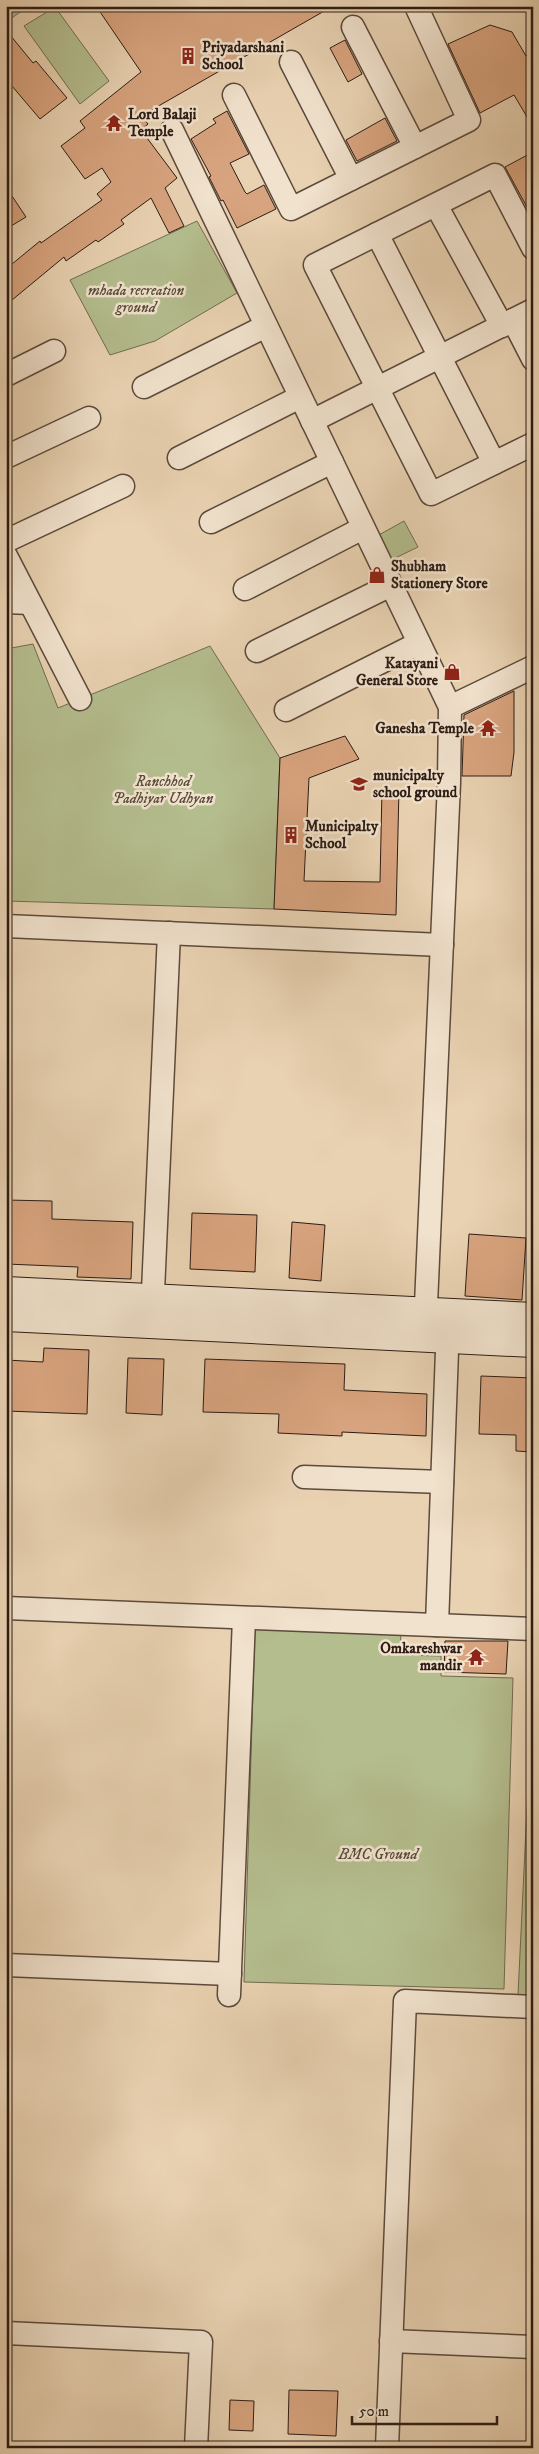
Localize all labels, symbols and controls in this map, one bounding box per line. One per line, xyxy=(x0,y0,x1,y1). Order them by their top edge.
place label: Priyadarshani School xyxy=(202,38,284,74)
building icon: Priyadarshani School xyxy=(178,46,198,66)
place label: Lord Balaji Temple xyxy=(127,105,197,141)
temple icon: Lord Balaji Temple xyxy=(104,113,124,133)
park label: mhada recreation ground xyxy=(88,281,184,317)
place label: Shubham Stationery Store xyxy=(391,557,488,593)
shop icon: Shubham Stationery Store xyxy=(367,565,387,585)
place label: Katayani General Store xyxy=(356,654,439,690)
shop icon: Katayani General Store xyxy=(442,662,462,682)
temple icon: Ganesha Temple xyxy=(478,718,498,738)
place label: Ganesha Temple xyxy=(375,719,475,738)
place label: municipalty school ground xyxy=(373,766,458,802)
park label: Ranchhod Padhiyar Udhyan xyxy=(113,772,214,808)
school or university icon: municipalty school ground xyxy=(349,774,369,794)
place label: Municipalty School xyxy=(305,817,379,853)
building icon: Municipalty School xyxy=(281,825,301,845)
place label: Omkareshwar mandir xyxy=(380,1639,462,1675)
temple icon: Omkareshwar mandir xyxy=(466,1647,486,1667)
park label: BMC Ground xyxy=(337,1845,420,1864)
scale bar xyxy=(352,2394,496,2426)
text: 50 m xyxy=(359,2402,389,2421)

